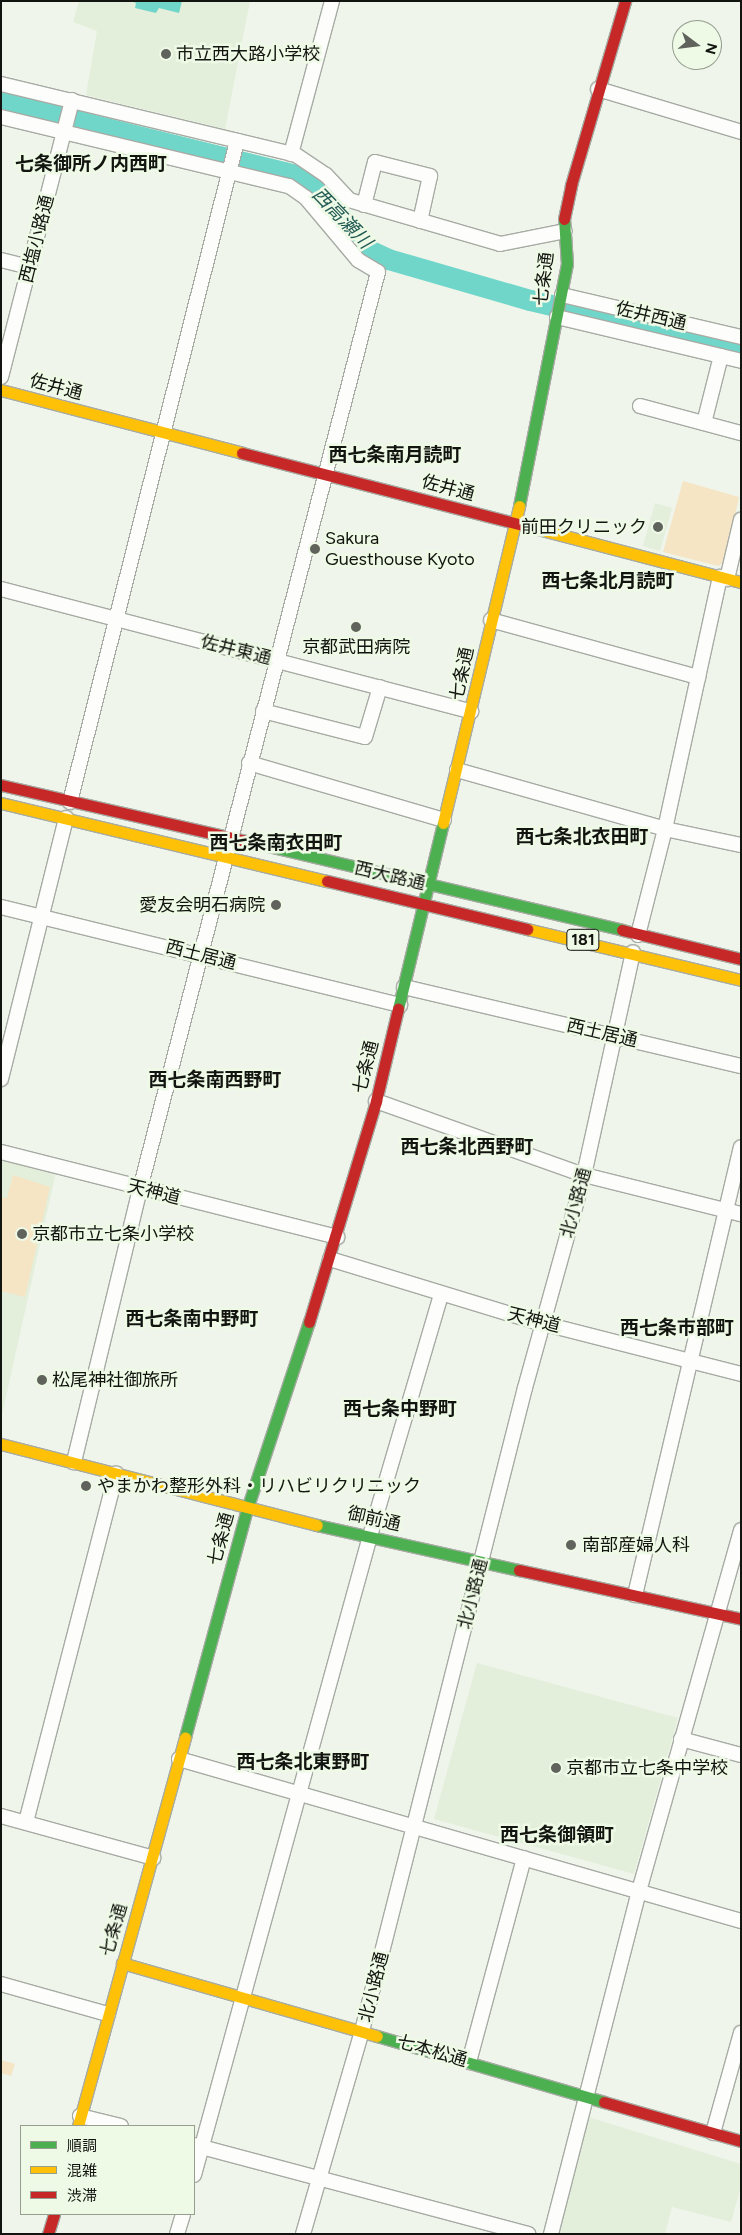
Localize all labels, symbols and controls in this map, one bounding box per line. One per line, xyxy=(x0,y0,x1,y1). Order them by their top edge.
north arrow xyxy=(672,20,722,70)
text: N xyxy=(701,41,721,56)
place label: 市立西大路小学校 xyxy=(176,43,320,65)
marker: 市立西大路小学校 xyxy=(160,48,172,60)
district label: 七条御所ノ内西町 xyxy=(15,153,167,175)
water label: 西高瀬川 xyxy=(307,183,377,253)
street label: 西塩小路通 xyxy=(16,193,58,285)
street label: 七条通 xyxy=(530,251,558,307)
street label: 佐井西通 xyxy=(613,297,689,335)
street label: 佐井通 xyxy=(27,370,85,404)
district label: 西七条南月読町 xyxy=(329,444,461,466)
street label: 佐井通 xyxy=(419,471,477,505)
place label: 前田クリニック xyxy=(521,516,647,538)
marker: 前田クリニック xyxy=(651,520,665,534)
place label: Sakura Guesthouse Kyoto xyxy=(325,528,475,570)
marker: Sakura Guesthouse Kyoto xyxy=(309,543,321,555)
district label: 西七条北月読町 xyxy=(542,570,674,592)
marker: 京都武田病院 xyxy=(349,620,363,634)
street label: 佐井東通 xyxy=(198,631,274,669)
place label: 京都武田病院 xyxy=(302,636,410,658)
street label: 七条通 xyxy=(446,645,478,703)
district label: 西七条北衣田町 xyxy=(516,826,648,848)
district label: 西七条南衣田町 xyxy=(210,832,342,854)
street label: 西大路通 xyxy=(352,857,428,895)
place label: 愛友会明石病院 xyxy=(139,894,265,916)
marker: 愛友会明石病院 xyxy=(269,898,283,912)
road number: 181 xyxy=(566,926,600,954)
street label: 西土居通 xyxy=(163,936,239,974)
street label: 西土居通 xyxy=(564,1014,640,1052)
street label: 七条通 xyxy=(349,1038,383,1096)
district label: 西七条南西野町 xyxy=(149,1069,281,1091)
district label: 西七条北西野町 xyxy=(401,1136,533,1158)
street label: 北小路通 xyxy=(556,1165,596,1241)
street label: 天神道 xyxy=(125,1175,183,1209)
place label: 京都市立七条小学校 xyxy=(32,1223,194,1245)
marker: 京都市立七条小学校 xyxy=(16,1228,28,1240)
street label: 天神道 xyxy=(505,1303,563,1337)
district label: 西七条南中野町 xyxy=(126,1308,258,1330)
district label: 西七条市部町 xyxy=(620,1317,734,1339)
place label: 松尾神社御旅所 xyxy=(52,1369,178,1391)
marker: 松尾神社御旅所 xyxy=(36,1374,48,1386)
district label: 西七条中野町 xyxy=(343,1398,457,1420)
place label: やまかわ整形外科・リハビリクリニック xyxy=(97,1475,421,1497)
marker: やまかわ整形外科・リハビリクリニック xyxy=(79,1479,93,1493)
street label: 御前通 xyxy=(345,1502,403,1536)
street label: 七条通 xyxy=(204,1510,238,1568)
place label: 南部産婦人科 xyxy=(582,1534,690,1556)
marker: 南部産婦人科 xyxy=(564,1538,578,1552)
street label: 北小路通 xyxy=(454,1556,492,1632)
district label: 西七条北東野町 xyxy=(237,1751,369,1773)
place label: 京都市立七条中学校 xyxy=(566,1757,728,1779)
marker: 京都市立七条中学校 xyxy=(550,1762,562,1774)
district label: 西七条御領町 xyxy=(500,1824,614,1846)
street label: 七条通 xyxy=(96,1901,132,1959)
street label: 北小路通 xyxy=(355,1949,393,2025)
street label: 七本松通 xyxy=(394,2031,470,2071)
legend xyxy=(20,2125,195,2215)
text: 順調 xyxy=(67,2137,97,2155)
text: 混雑 xyxy=(67,2162,97,2180)
text: 渋滞 xyxy=(67,2187,97,2205)

